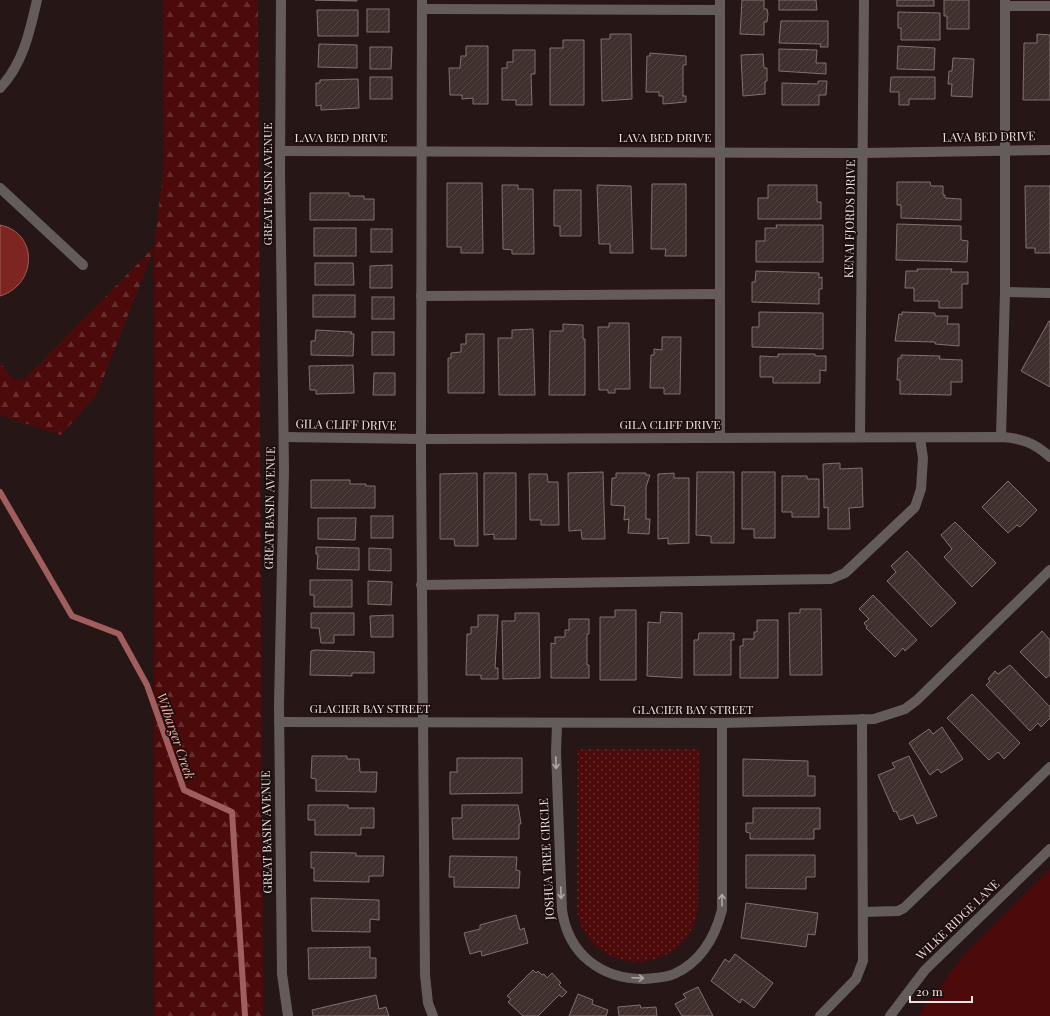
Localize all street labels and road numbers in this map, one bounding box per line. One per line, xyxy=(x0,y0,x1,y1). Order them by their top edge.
street label: GREAT BASIN AVENUE xyxy=(259,123,275,245)
street label: LAVA BED DRIVE xyxy=(942,127,1036,145)
street label: LAVA BED DRIVE xyxy=(294,129,388,145)
street label: LAVA BED DRIVE xyxy=(618,129,712,145)
street label: KENAI FJORDS DRIVE xyxy=(840,160,858,278)
street label: GILA CLIFF DRIVE xyxy=(295,415,397,433)
street label: GILA CLIFF DRIVE xyxy=(619,416,721,432)
street label: GREAT BASIN AVENUE xyxy=(260,446,278,570)
street label: GLACIER BAY STREET xyxy=(309,700,431,716)
street label: GLACIER BAY STREET xyxy=(632,701,754,717)
street label: GREAT BASIN AVENUE xyxy=(257,770,275,894)
street label: JOSHUA TREE CIRCLE xyxy=(535,798,557,921)
street label: WILKE RIDGE LANE xyxy=(912,875,1002,964)

